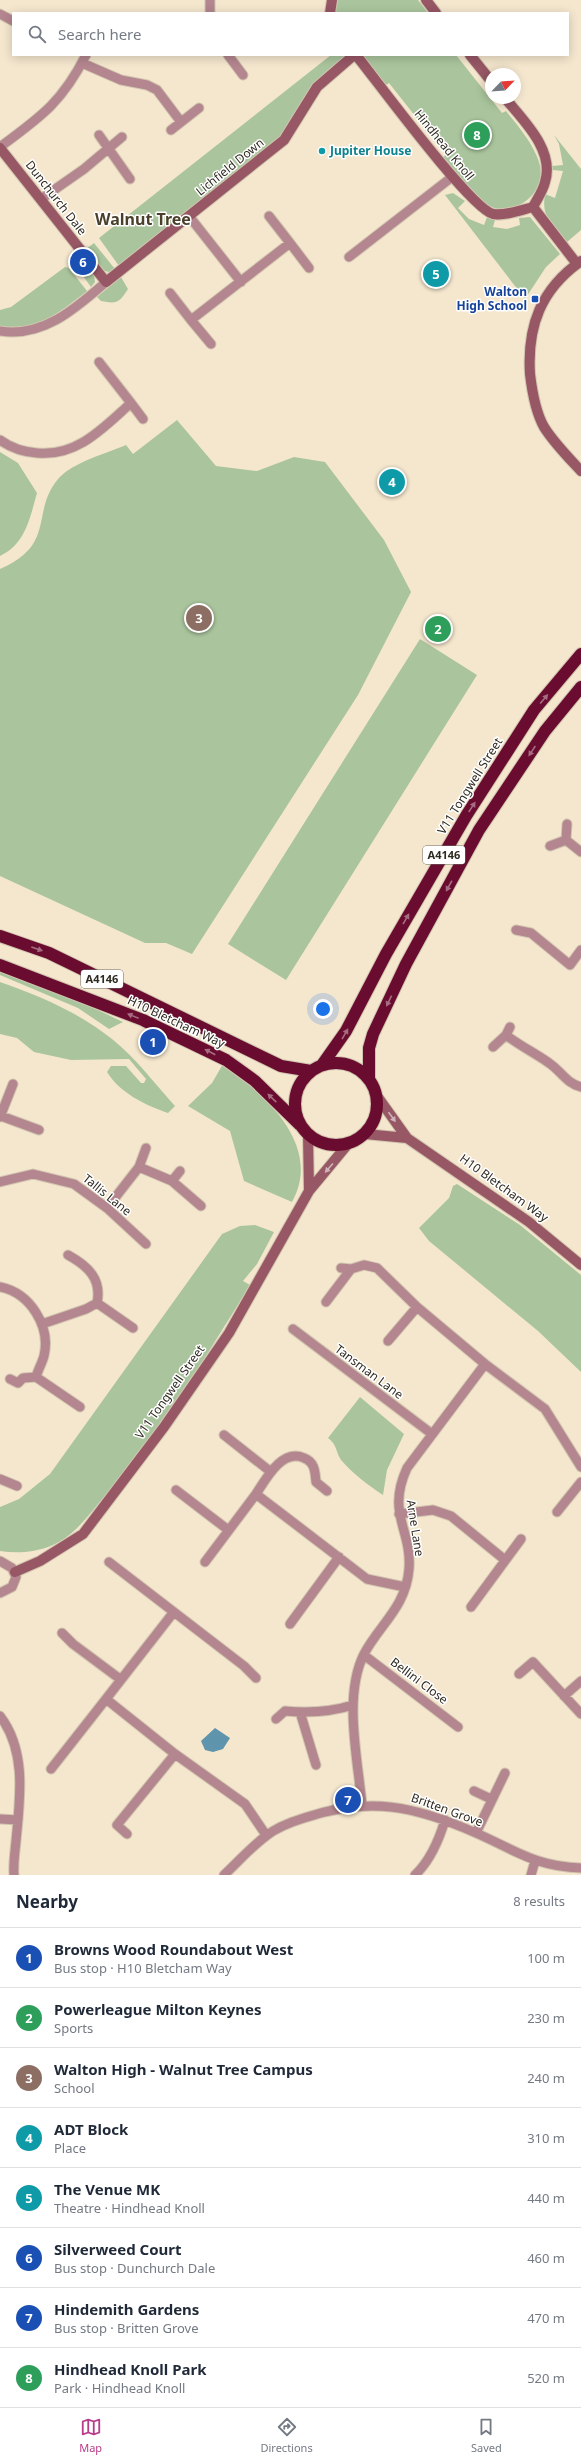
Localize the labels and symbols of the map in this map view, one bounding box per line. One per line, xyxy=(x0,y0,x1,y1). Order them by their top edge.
north arrow xyxy=(485,68,521,104)
street label: Hindhead Knoll xyxy=(411,106,478,184)
pin: 8 xyxy=(464,120,490,150)
street label: Lichfield Down xyxy=(192,134,267,199)
place label: Jupiter House xyxy=(329,142,411,159)
marker: Jupiter House xyxy=(317,146,327,156)
street label: Dunchurch Dale xyxy=(22,157,91,239)
district label: Walnut Tree xyxy=(95,208,191,230)
pin: 6 xyxy=(70,247,96,277)
pin: 5 xyxy=(423,259,449,289)
place label: Walton High School xyxy=(457,283,527,314)
marker: Walton High School xyxy=(530,294,540,304)
pin: 4 xyxy=(379,467,405,497)
pin: 3 xyxy=(186,603,212,633)
pin: 2 xyxy=(425,614,451,644)
one-way arrow xyxy=(539,693,548,704)
street label: V11 Tongwell Street xyxy=(433,734,507,837)
one-way arrow xyxy=(528,746,536,756)
one-way arrow xyxy=(468,802,476,812)
road number: A4146 xyxy=(423,846,465,864)
one-way arrow xyxy=(446,880,452,892)
one-way arrow xyxy=(403,913,410,925)
one-way arrow xyxy=(31,946,43,952)
road number: A4146 xyxy=(81,970,123,988)
street label: H10 Bletcham Way xyxy=(125,993,227,1051)
one-way arrow xyxy=(386,995,392,1006)
your location xyxy=(313,999,333,1019)
one-way arrow xyxy=(127,1013,139,1019)
pin: 1 xyxy=(140,1027,166,1057)
one-way arrow xyxy=(341,1028,348,1040)
one-way arrow xyxy=(204,1049,216,1055)
one-way arrow xyxy=(267,1093,277,1102)
one-way arrow xyxy=(388,1112,396,1123)
street label: H10 Bletcham Way xyxy=(457,1150,553,1226)
one-way arrow xyxy=(324,1163,333,1173)
street label: Tallis Lane xyxy=(80,1170,135,1220)
street label: Tansman Lane xyxy=(332,1340,407,1403)
street label: V11 Tongwell Street xyxy=(131,1341,209,1442)
street label: Arne Lane xyxy=(403,1498,428,1558)
street label: Bellini Close xyxy=(387,1653,452,1708)
pin: 7 xyxy=(335,1785,361,1815)
street label: Britten Grove xyxy=(409,1789,486,1830)

